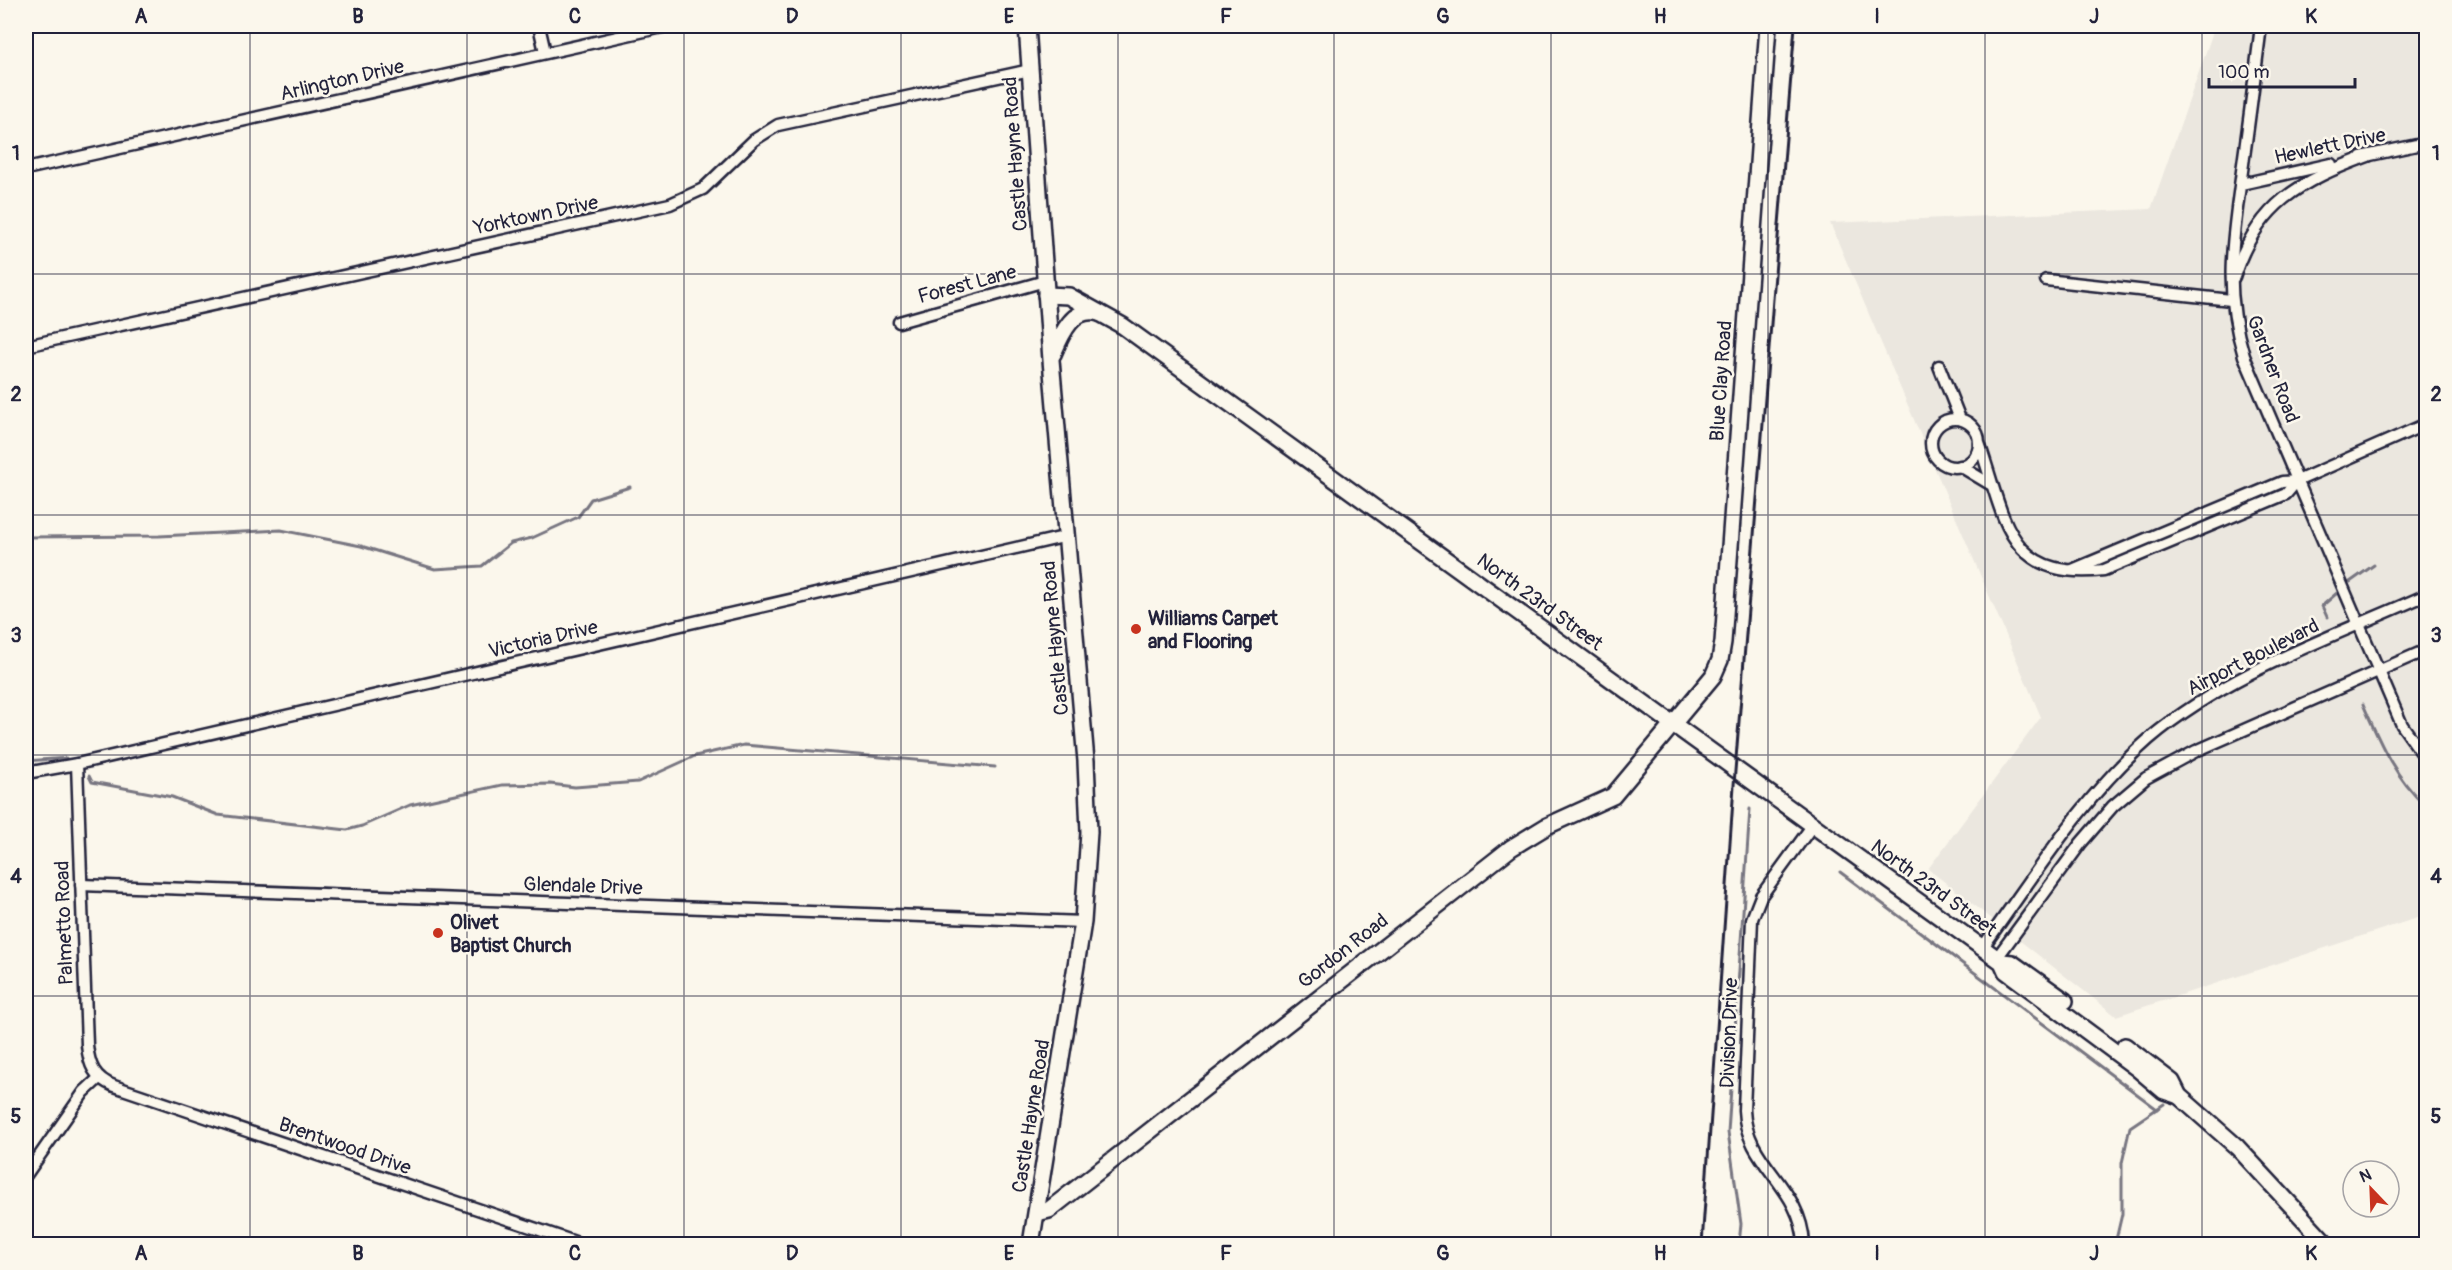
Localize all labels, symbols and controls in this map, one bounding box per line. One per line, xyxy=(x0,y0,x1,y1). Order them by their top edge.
text: A xyxy=(135,4,148,29)
text: B xyxy=(352,4,364,29)
text: C xyxy=(569,4,581,29)
text: D xyxy=(786,4,799,29)
text: E xyxy=(1004,4,1015,29)
text: F xyxy=(1220,4,1232,29)
text: G xyxy=(1436,4,1450,29)
text: H xyxy=(1654,4,1667,29)
text: I xyxy=(1874,4,1880,29)
text: J xyxy=(2089,4,2099,29)
text: K xyxy=(2305,4,2317,29)
scale bar xyxy=(2209,51,2354,89)
street label: Arlington Drive xyxy=(278,54,407,106)
text: 100 m xyxy=(2218,61,2270,84)
street label: Castle Hayne Road xyxy=(997,76,1033,232)
street label: Hewlett Drive xyxy=(2272,122,2388,170)
text: 1 xyxy=(12,141,20,166)
text: 1 xyxy=(2432,141,2440,166)
street label: Yorktown Drive xyxy=(471,190,601,241)
street label: Forest Lane xyxy=(915,259,1019,309)
street label: Gardner Road xyxy=(2241,312,2305,426)
street label: Blue Clay Road xyxy=(1704,320,1738,442)
text: 2 xyxy=(10,382,22,407)
text: 2 xyxy=(2430,382,2442,407)
street label: North 23rd Street xyxy=(1472,548,1609,657)
street label: Castle Hayne Road xyxy=(1036,560,1074,716)
place label: Williams Carpet and Flooring xyxy=(1148,606,1279,654)
street label: Airport Boulevard xyxy=(2183,613,2323,701)
street label: Victoria Drive xyxy=(486,614,600,664)
marker: Williams Carpet and Flooring xyxy=(1129,622,1143,636)
text: 3 xyxy=(10,623,22,648)
text: 3 xyxy=(2430,623,2442,648)
street label: North 23rd Street xyxy=(1866,834,2003,943)
street label: Palmetto Road xyxy=(49,860,79,986)
text: 4 xyxy=(10,864,22,889)
text: 4 xyxy=(2430,864,2442,889)
street label: Glendale Drive xyxy=(523,871,643,901)
street label: Gordon Road xyxy=(1293,908,1393,994)
place label: Olivet Baptist Church xyxy=(450,910,571,958)
marker: Olivet Baptist Church xyxy=(431,926,445,940)
street label: Division Drive xyxy=(1715,977,1743,1089)
street label: Castle Hayne Road xyxy=(1007,1037,1055,1195)
text: 5 xyxy=(11,1104,22,1129)
text: 5 xyxy=(2431,1104,2442,1129)
street label: Brentwood Drive xyxy=(275,1112,415,1180)
north arrow xyxy=(2341,1159,2401,1219)
text: N xyxy=(2357,1165,2375,1187)
text: A xyxy=(135,1241,148,1266)
text: B xyxy=(352,1241,364,1266)
text: C xyxy=(569,1241,581,1266)
text: D xyxy=(786,1241,799,1266)
text: E xyxy=(1004,1241,1015,1266)
text: F xyxy=(1220,1241,1232,1266)
text: G xyxy=(1436,1241,1450,1266)
text: H xyxy=(1654,1241,1667,1266)
text: I xyxy=(1874,1241,1880,1266)
text: J xyxy=(2089,1241,2099,1266)
text: K xyxy=(2305,1241,2317,1266)

